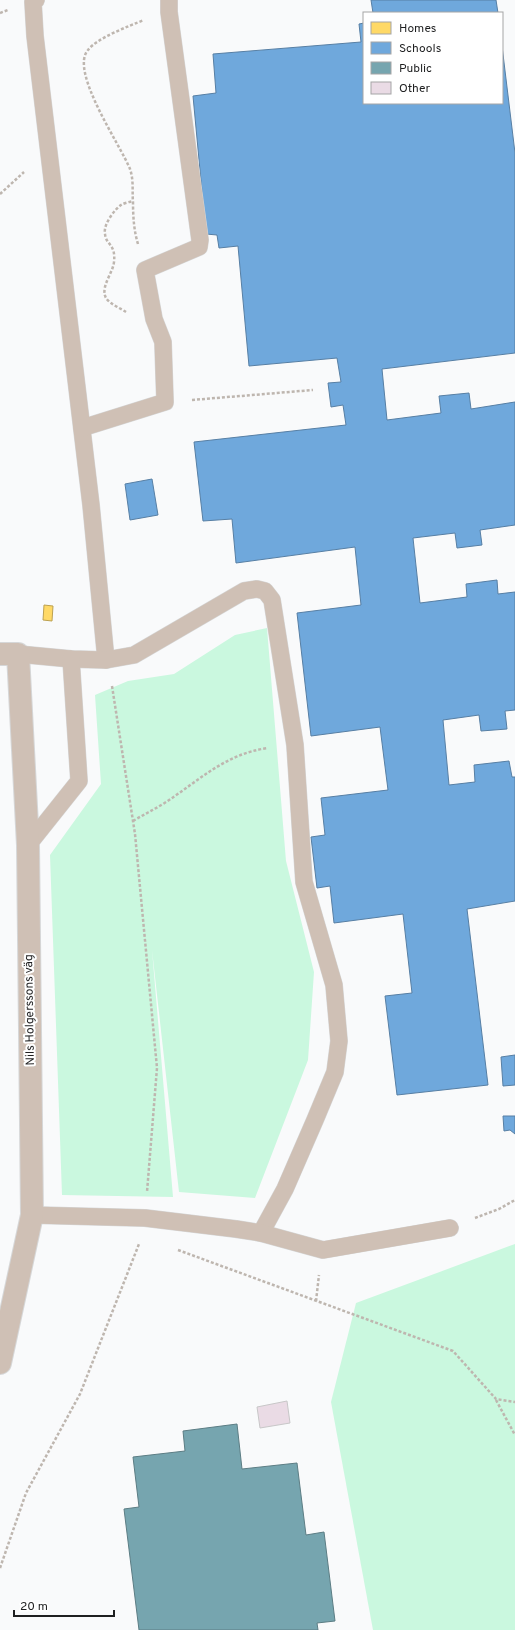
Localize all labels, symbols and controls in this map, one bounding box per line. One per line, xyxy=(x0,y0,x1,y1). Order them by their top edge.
legend xyxy=(363,12,503,104)
text: Homes xyxy=(399,21,436,37)
text: Schools xyxy=(399,41,441,57)
text: Public xyxy=(399,61,432,77)
text: Other xyxy=(399,81,431,97)
street label: Nils Holgerssons väg xyxy=(21,954,39,1066)
scale bar xyxy=(14,1592,114,1618)
text: 20 m xyxy=(20,1599,48,1615)

